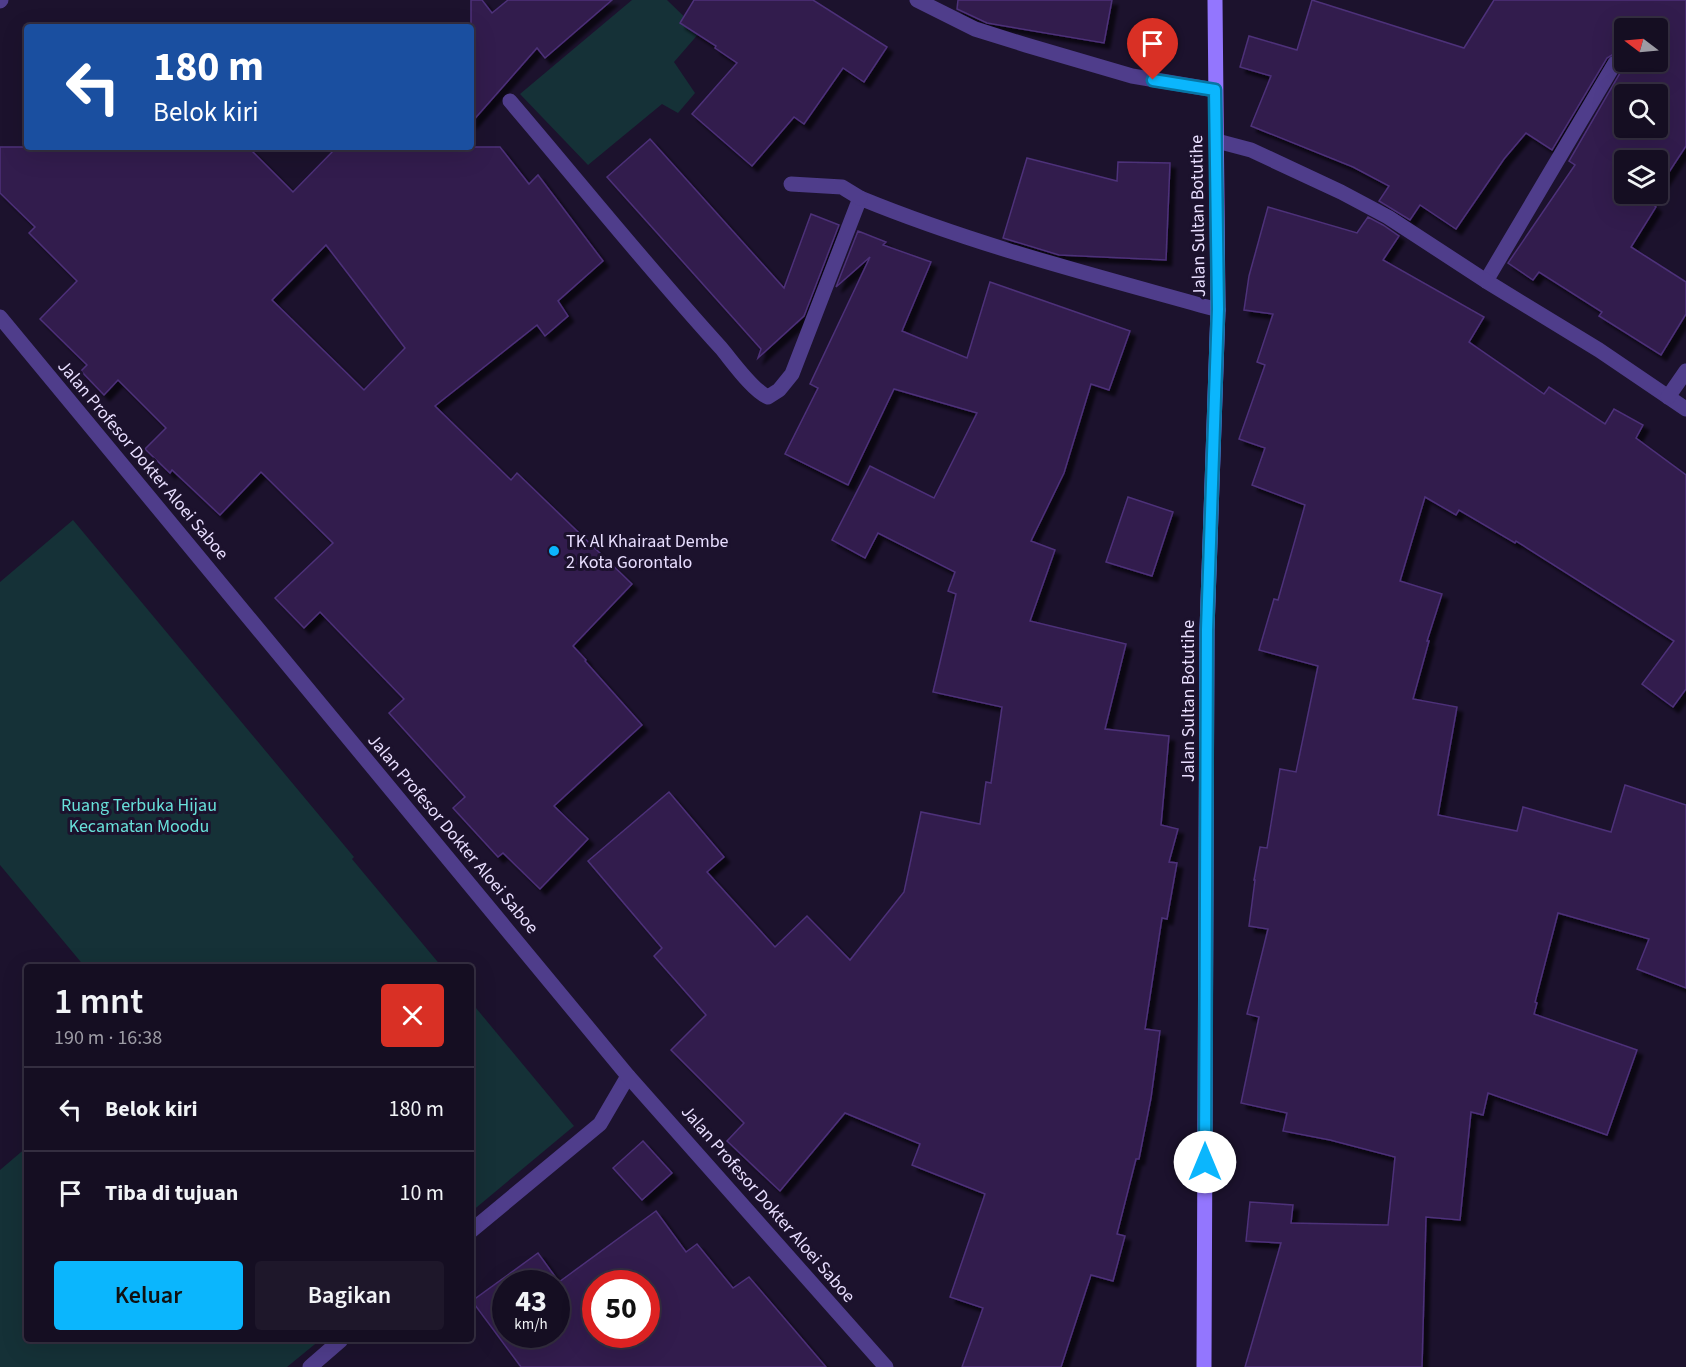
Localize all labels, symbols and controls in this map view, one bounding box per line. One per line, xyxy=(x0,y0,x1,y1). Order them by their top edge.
pin xyxy=(1127,18,1178,80)
north arrow xyxy=(1614,18,1668,72)
map controls xyxy=(1614,18,1668,204)
icon: arrive xyxy=(1136,27,1169,60)
text: 180 m xyxy=(153,37,264,97)
icon: left xyxy=(54,48,132,126)
button: search xyxy=(1614,84,1668,138)
text: Belok kiri xyxy=(153,93,259,132)
street label: Jalan Sultan Botutihe xyxy=(1184,135,1212,297)
button: layers xyxy=(1614,150,1668,204)
street label: Jalan Profesor Dokter Aloei Saboe xyxy=(52,355,234,565)
place label: TK Al Khairaat Dembe 2 Kota Gorontalo xyxy=(566,529,729,575)
marker: TK Al Khairaat Dembe 2 Kota Gorontalo xyxy=(547,544,561,558)
street label: Jalan Sultan Botutihe xyxy=(1176,620,1201,782)
street label: Jalan Profesor Dokter Aloei Saboe xyxy=(362,729,544,939)
park label: Ruang Terbuka Hijau Kecamatan Moodu xyxy=(61,793,217,839)
text: 1 mnt xyxy=(54,976,143,1027)
button: close xyxy=(381,984,444,1047)
text: 190 m · 16:38 xyxy=(54,1024,162,1052)
icon: left xyxy=(54,1093,87,1126)
text: Belok kiri xyxy=(105,1093,198,1125)
text: 180 m xyxy=(389,1093,444,1125)
street label: Jalan Profesor Dokter Aloei Saboe xyxy=(675,1100,861,1308)
position arrow xyxy=(1173,1130,1237,1194)
icon: arrive xyxy=(54,1177,87,1210)
text: Tiba di tujuan xyxy=(105,1177,238,1209)
text: 10 m xyxy=(399,1177,444,1209)
button: Keluar xyxy=(54,1261,243,1330)
button: Bagikan xyxy=(255,1261,444,1330)
speed limit sign: 50 xyxy=(582,1270,660,1348)
text: 43 xyxy=(515,1280,547,1323)
text: km/h xyxy=(514,1314,548,1335)

